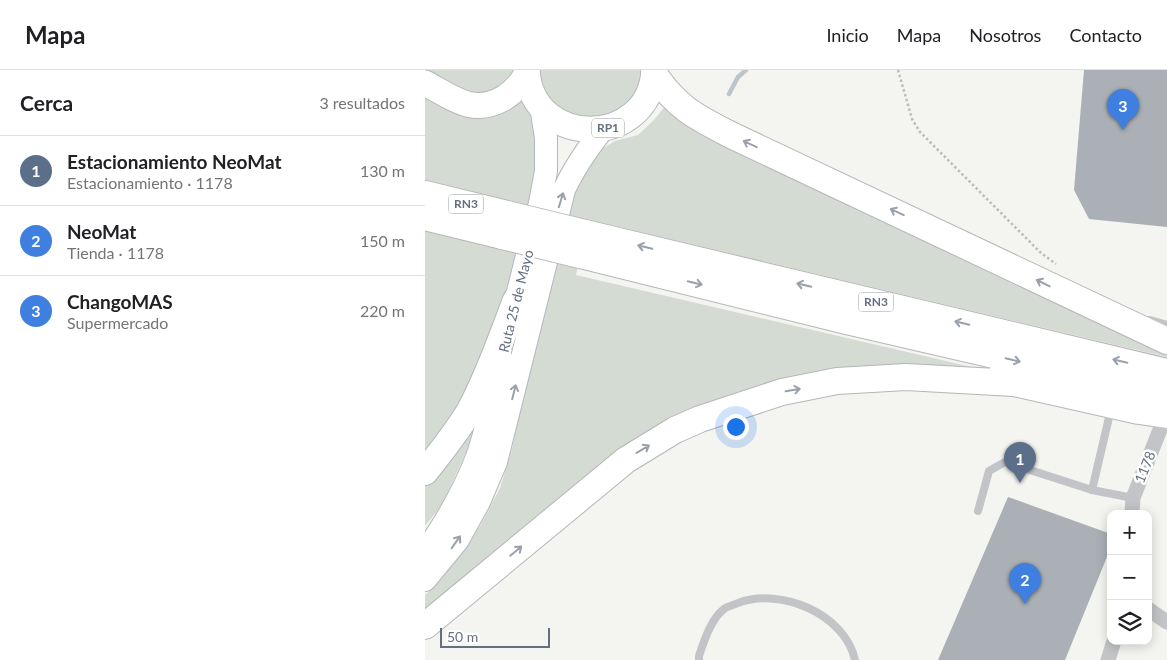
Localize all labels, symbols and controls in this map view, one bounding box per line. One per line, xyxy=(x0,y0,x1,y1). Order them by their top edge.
text: Mapa xyxy=(25,20,85,49)
text: Inicio xyxy=(826,24,869,46)
text: Mapa xyxy=(897,24,941,46)
text: Nosotros xyxy=(969,24,1041,46)
text: Contacto xyxy=(1069,24,1142,46)
pin: 3 xyxy=(1107,89,1139,130)
text: Cerca xyxy=(20,90,73,115)
text: 3 resultados xyxy=(319,93,405,112)
road number: RP1 xyxy=(592,118,624,138)
one-way arrow xyxy=(743,139,758,148)
text: Estacionamiento NeoMat xyxy=(67,150,282,173)
text: 1 xyxy=(31,161,41,180)
text: 130 m xyxy=(360,161,405,180)
text: Estacionamiento · 1178 xyxy=(67,173,233,192)
one-way arrow xyxy=(556,192,566,208)
road number: RN3 xyxy=(448,195,483,214)
one-way arrow xyxy=(890,207,905,217)
text: NeoMat xyxy=(67,220,136,243)
text: 2 xyxy=(31,231,41,250)
text: 150 m xyxy=(360,231,405,250)
one-way arrow xyxy=(638,242,654,251)
text: Tienda · 1178 xyxy=(67,243,164,262)
street label: Ruta 25 de Mayo xyxy=(495,248,536,354)
one-way arrow xyxy=(1036,278,1051,288)
one-way arrow xyxy=(687,279,703,289)
one-way arrow xyxy=(796,280,812,289)
text: ChangoMAS xyxy=(67,290,173,313)
road number: RN3 xyxy=(859,292,893,312)
text: 3 xyxy=(31,301,41,320)
text: 220 m xyxy=(360,301,405,320)
text: Supermercado xyxy=(67,313,168,332)
one-way arrow xyxy=(954,318,970,327)
one-way arrow xyxy=(1004,356,1020,365)
one-way arrow xyxy=(1112,356,1128,365)
one-way arrow xyxy=(510,384,519,400)
one-way arrow xyxy=(785,385,801,395)
your location xyxy=(723,414,749,440)
pin: 1 xyxy=(1004,442,1036,483)
one-way arrow xyxy=(635,444,649,454)
street label: 1178 xyxy=(1131,449,1159,485)
map controls xyxy=(1107,510,1152,645)
button: + xyxy=(1107,510,1152,555)
one-way arrow xyxy=(451,535,461,549)
one-way arrow xyxy=(509,546,522,557)
button: − xyxy=(1107,555,1152,600)
pin: 2 xyxy=(1009,563,1041,604)
button: layers xyxy=(1107,600,1152,645)
scale bar xyxy=(440,625,550,648)
text: 50 m xyxy=(447,628,478,645)

